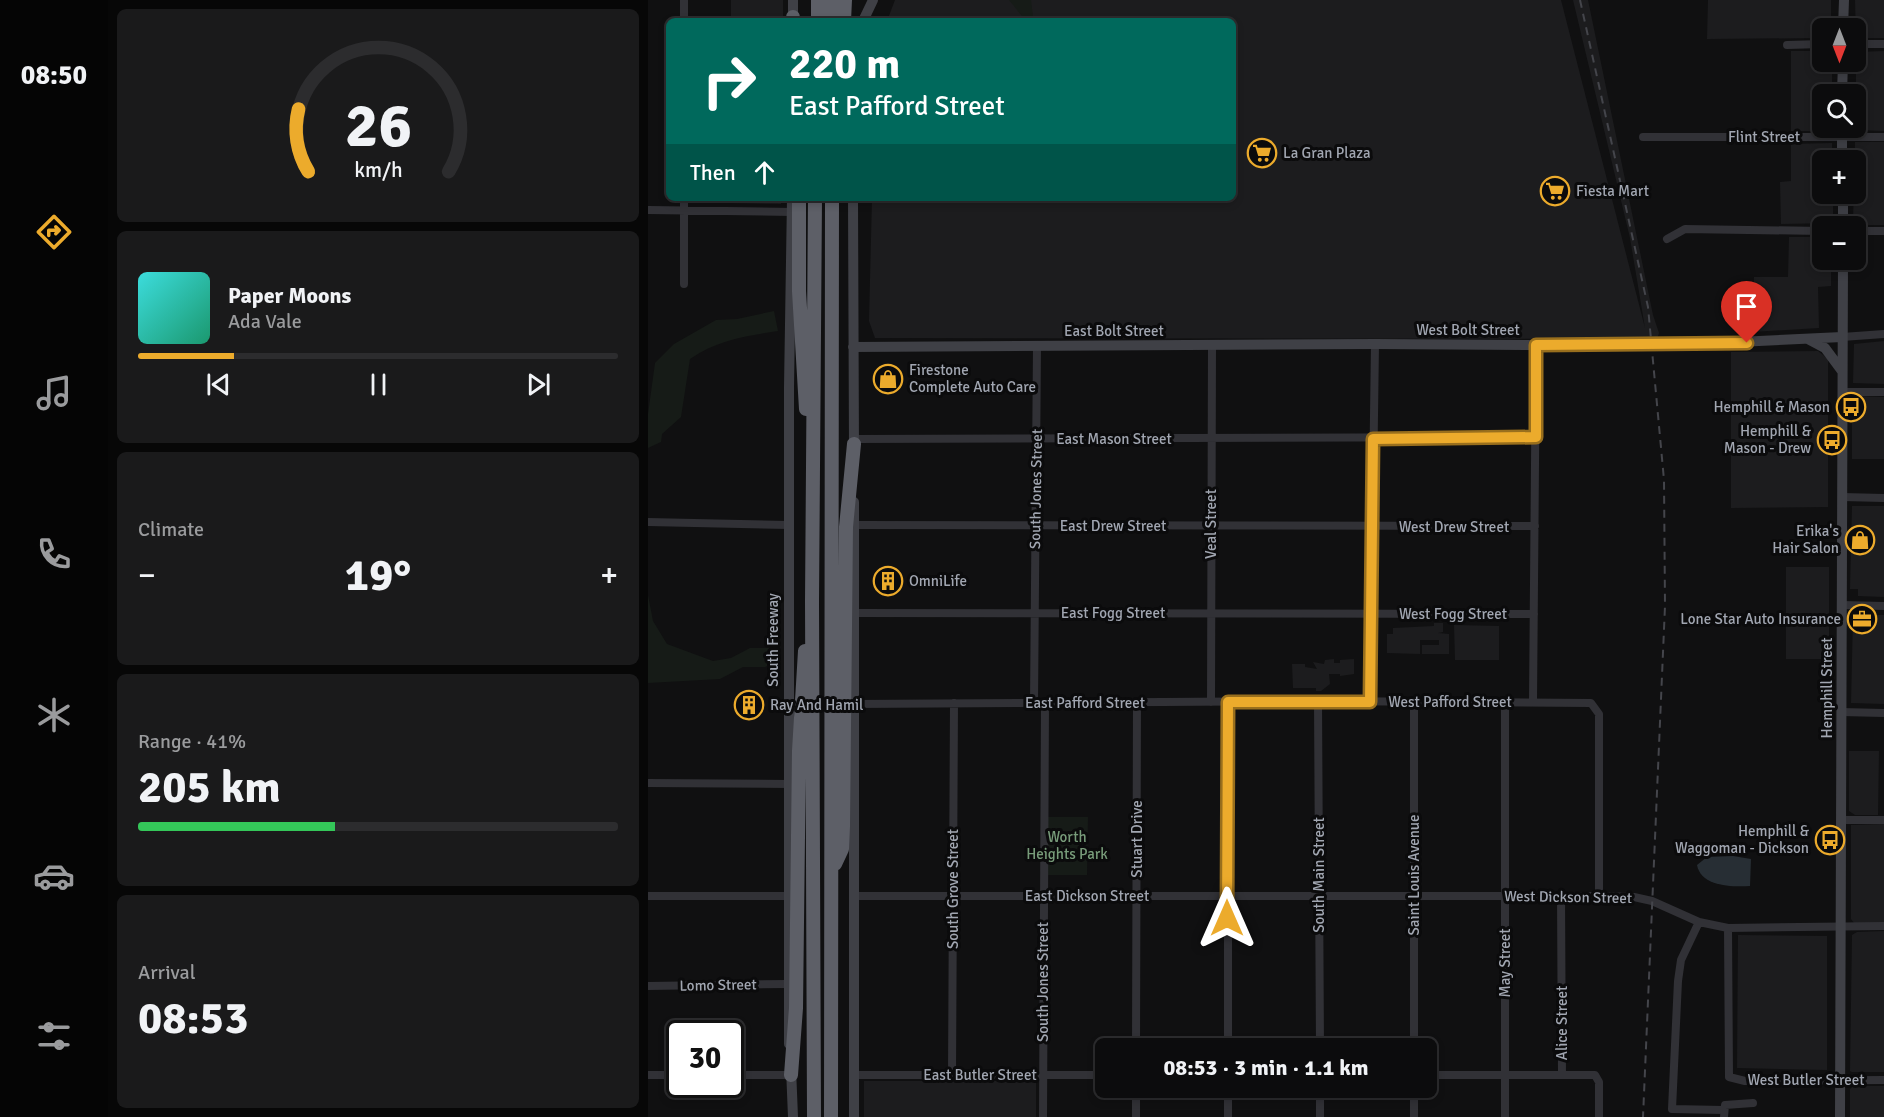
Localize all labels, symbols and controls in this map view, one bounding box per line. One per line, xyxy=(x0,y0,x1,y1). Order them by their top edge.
north arrow xyxy=(1812,18,1866,72)
map controls xyxy=(1812,18,1866,270)
text: 220 m xyxy=(789,39,900,90)
icon: right xyxy=(690,42,768,120)
text: 08:50 xyxy=(21,59,87,92)
button: search xyxy=(1812,84,1866,138)
text: 26 xyxy=(344,87,412,164)
text: East Pafford Street xyxy=(789,90,1005,123)
street label: Flint Street xyxy=(1728,128,1800,146)
supermarket icon: La Gran Plaza xyxy=(1246,137,1278,169)
place label: La Gran Plaza xyxy=(1283,144,1371,162)
button: + xyxy=(1812,150,1866,204)
icon: ahead xyxy=(748,156,781,189)
text: km/h xyxy=(354,158,402,184)
text: Then xyxy=(690,159,736,186)
supermarket icon: Fiesta Mart xyxy=(1539,175,1571,207)
place label: Fiesta Mart xyxy=(1576,182,1649,200)
icon: directions xyxy=(33,211,75,253)
button: − xyxy=(1812,216,1866,270)
pin xyxy=(1721,281,1772,343)
text: Paper Moons xyxy=(228,282,351,309)
icon: arrive xyxy=(1730,290,1763,323)
text: Ada Vale xyxy=(228,309,302,334)
street label: West Bolt Street xyxy=(1416,321,1520,339)
street label: East Bolt Street xyxy=(1064,322,1164,340)
place label: Firestone Complete Auto Care xyxy=(909,361,1036,396)
shop icon: Firestone Complete Auto Care xyxy=(872,363,904,395)
icon: previous xyxy=(202,368,235,401)
icon: pause xyxy=(362,368,395,401)
icon: next xyxy=(522,368,555,401)
icon: music xyxy=(33,372,75,414)
bus stop icon: Hemphill & Mason xyxy=(1835,391,1867,423)
place label: Hemphill & Mason xyxy=(1713,398,1830,416)
place label: Hemphill & Mason - Drew xyxy=(1724,422,1812,457)
bus stop icon: Hemphill & Mason - Drew xyxy=(1816,424,1848,456)
street label: South Jones Street xyxy=(1026,429,1046,549)
street label: East Mason Street xyxy=(1056,430,1172,448)
street label: Veal Street xyxy=(1202,489,1220,559)
text: Climate xyxy=(138,517,204,542)
street label: East Drew Street xyxy=(1060,517,1166,535)
street label: West Drew Street xyxy=(1399,518,1509,536)
place label: Erika's Hair Salon xyxy=(1772,522,1839,557)
shop icon: Erika's Hair Salon xyxy=(1844,524,1876,556)
icon: phone xyxy=(33,533,75,575)
text: 19° xyxy=(345,548,411,603)
text: − xyxy=(138,555,156,596)
text: + xyxy=(600,555,618,596)
building icon: OmniLife xyxy=(872,565,904,597)
place label: OmniLife xyxy=(909,572,967,590)
street label: South Freeway xyxy=(764,593,782,687)
office icon: Lone Star Auto Insurance xyxy=(1846,603,1878,635)
street label: East Fogg Street xyxy=(1061,604,1165,622)
street label: West Fogg Street xyxy=(1399,605,1507,623)
place label: Lone Star Auto Insurance xyxy=(1680,610,1841,628)
street label: Hemphill Street xyxy=(1818,638,1836,738)
building icon: Ray And Hamil xyxy=(733,689,765,721)
street label: West Pafford Street xyxy=(1388,693,1512,711)
icon: climate xyxy=(33,694,75,736)
street label: East Pafford Street xyxy=(1025,694,1145,712)
place label: Ray And Hamil xyxy=(770,696,863,714)
text: Range · 41% xyxy=(138,729,246,754)
text: 205 km xyxy=(138,760,281,815)
street label: Stuart Drive xyxy=(1128,800,1146,878)
street label: Saint Louis Avenue xyxy=(1405,814,1423,936)
street label: South Main Street xyxy=(1310,817,1328,933)
place label: Hemphill & Waggoman - Dickson xyxy=(1675,822,1810,857)
bus stop icon: Hemphill & Waggoman - Dickson xyxy=(1814,824,1846,856)
park label: Worth Heights Park xyxy=(1026,828,1108,863)
street label: South Grove Street xyxy=(944,829,962,949)
icon: car xyxy=(33,855,75,897)
position arrow xyxy=(1195,886,1259,950)
street label: East Dickson Street xyxy=(1025,887,1149,905)
street label: West Dickson Street xyxy=(1504,887,1632,907)
street label: South Jones Street xyxy=(1034,922,1052,1042)
street label: May Street xyxy=(1496,929,1514,997)
text: Arrival xyxy=(138,960,196,985)
street label: Lomo Street xyxy=(679,975,757,995)
street label: Alice Street xyxy=(1553,986,1571,1060)
text: 08:53 xyxy=(138,991,248,1046)
icon: filters xyxy=(33,1015,75,1057)
speed limit sign: 30 xyxy=(666,1020,744,1098)
text: 08:53 · 3 min · 1.1 km xyxy=(1163,1054,1369,1081)
street label: East Butler Street xyxy=(923,1066,1037,1084)
street label: West Butler Street xyxy=(1748,1071,1864,1089)

